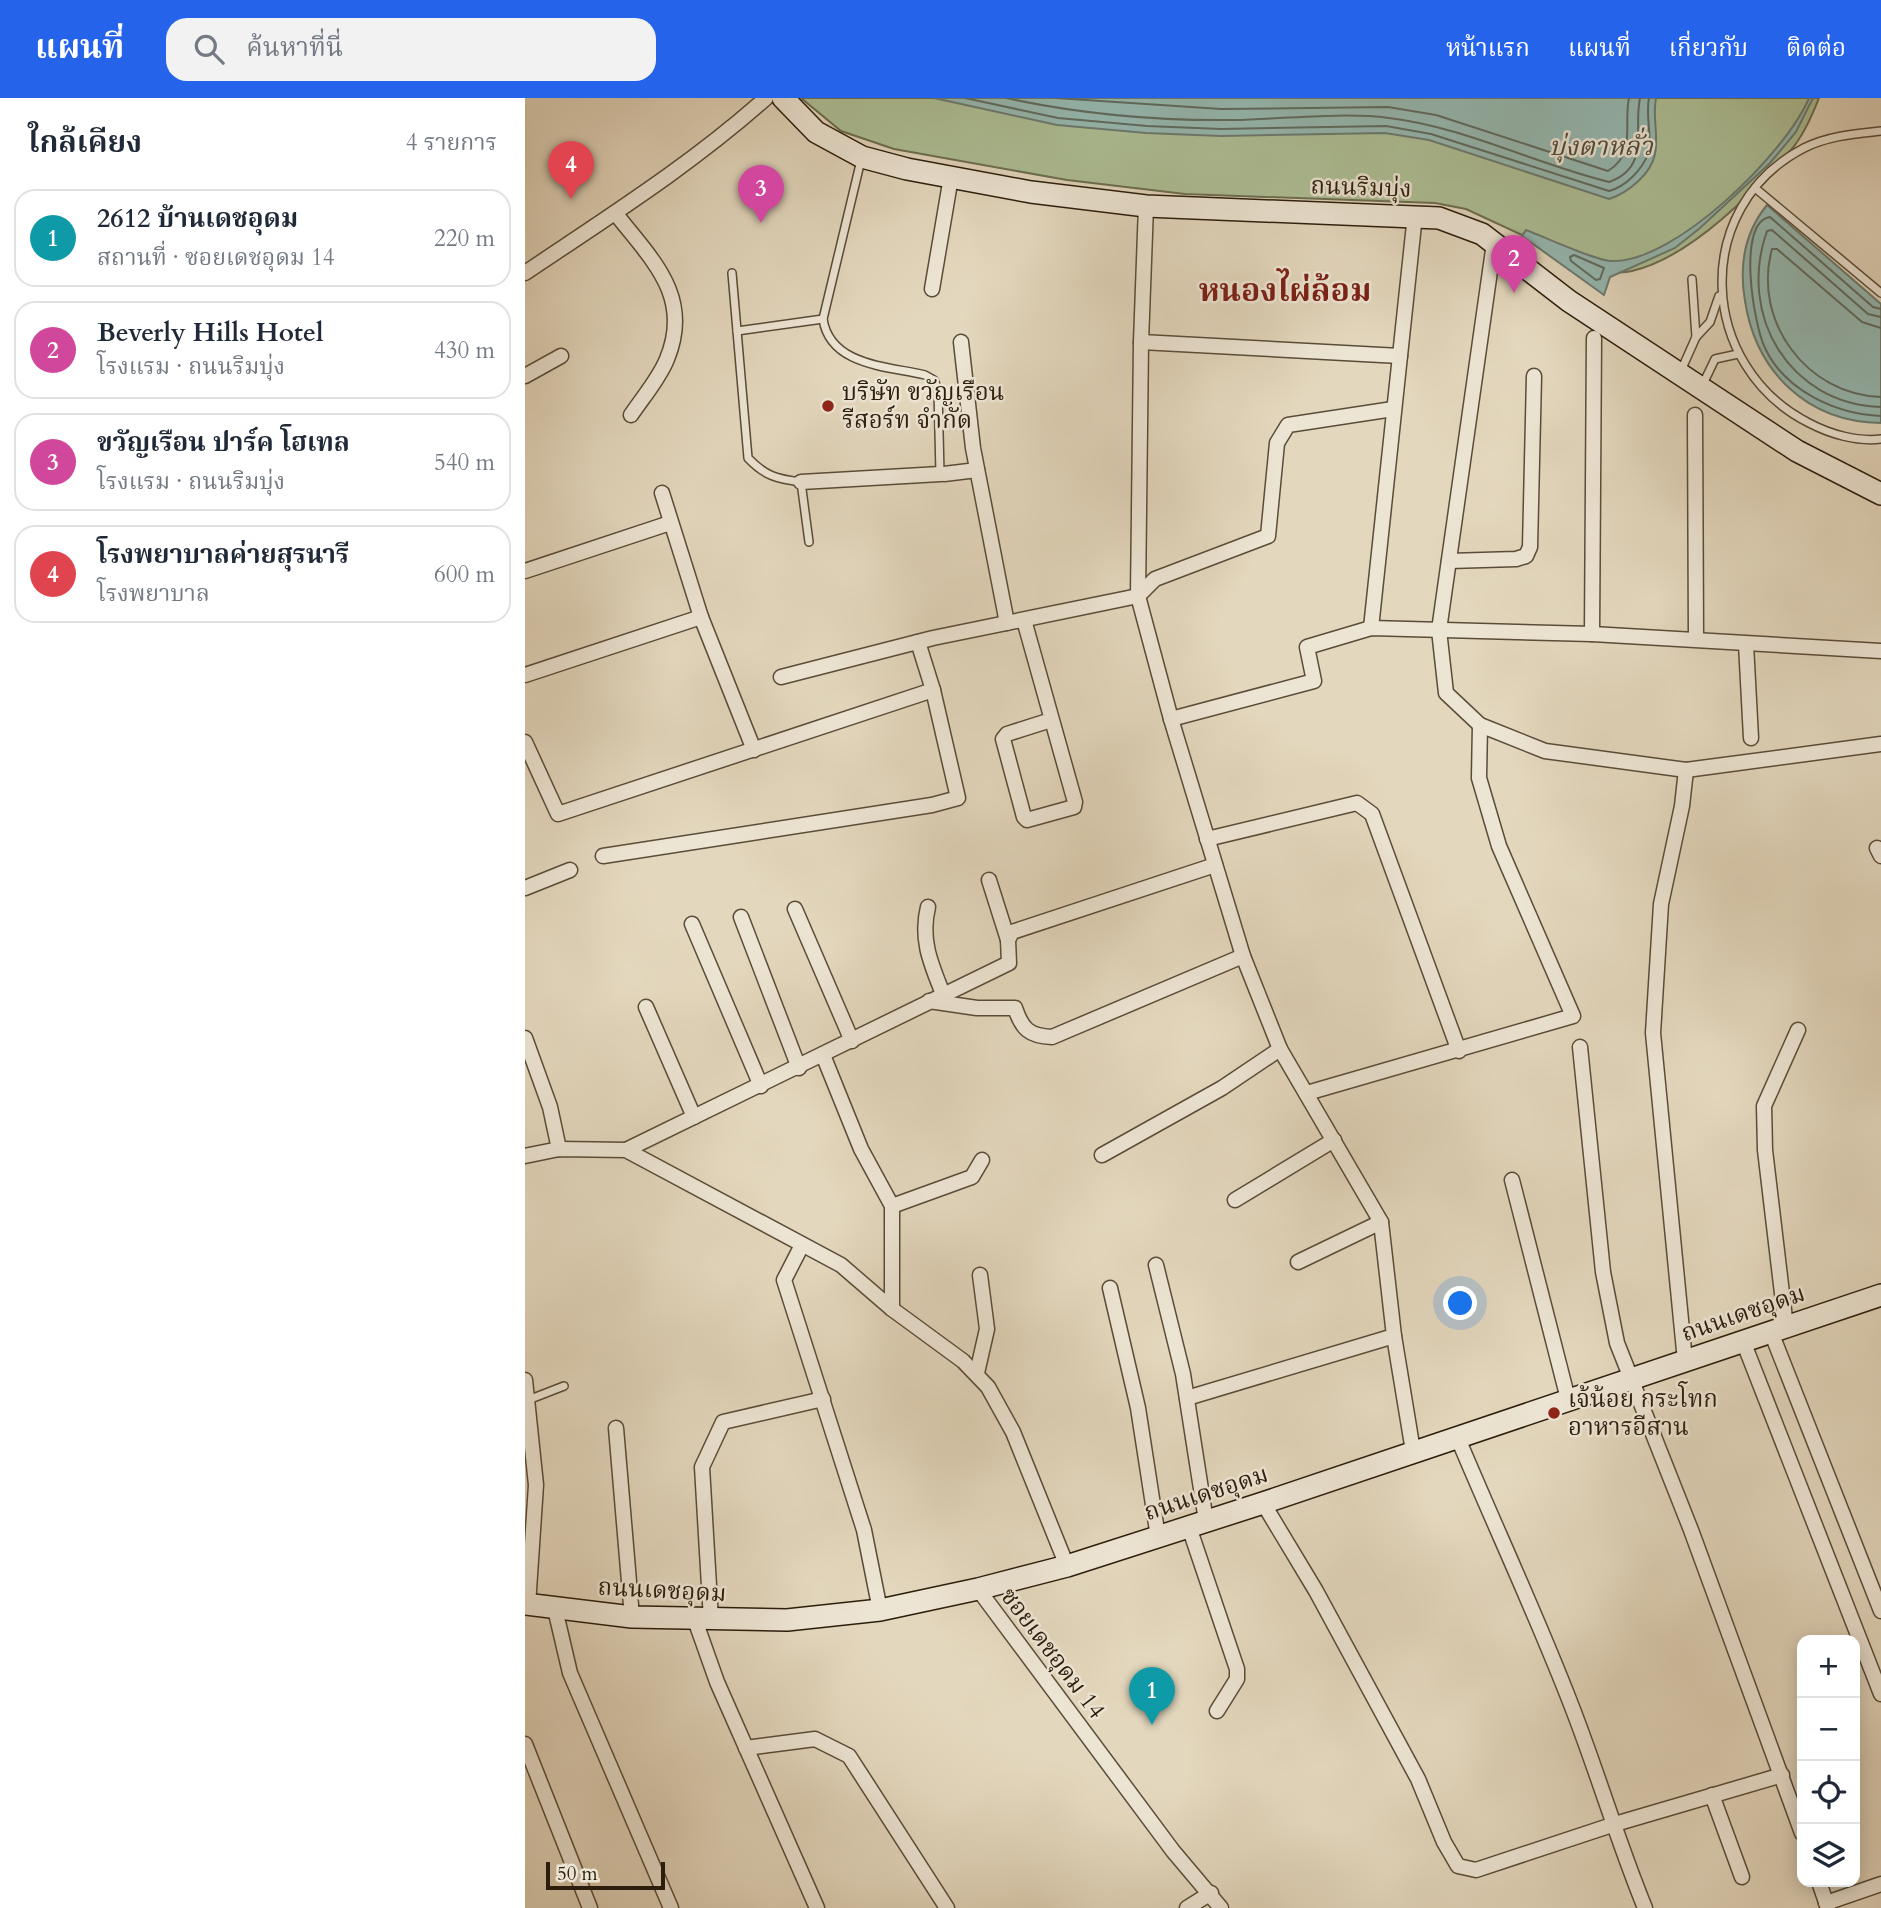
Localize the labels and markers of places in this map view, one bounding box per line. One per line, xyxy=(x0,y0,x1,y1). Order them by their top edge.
pin: 4 xyxy=(548,141,594,199)
pin: 3 xyxy=(738,165,784,223)
pin: 2 xyxy=(1491,235,1537,293)
place label: บริษัท ขวัญเรือน รีสอร์ท จำกัด xyxy=(842,376,1004,437)
marker: บริษัท ขวัญเรือน รีสอร์ท จำกัด xyxy=(820,398,836,414)
place label: เจ้น้อย กระโทก อาหารอีสาน xyxy=(1568,1381,1718,1444)
marker: เจ้น้อย กระโทก อาหารอีสาน xyxy=(1546,1405,1562,1421)
pin: 1 xyxy=(1129,1667,1175,1725)

